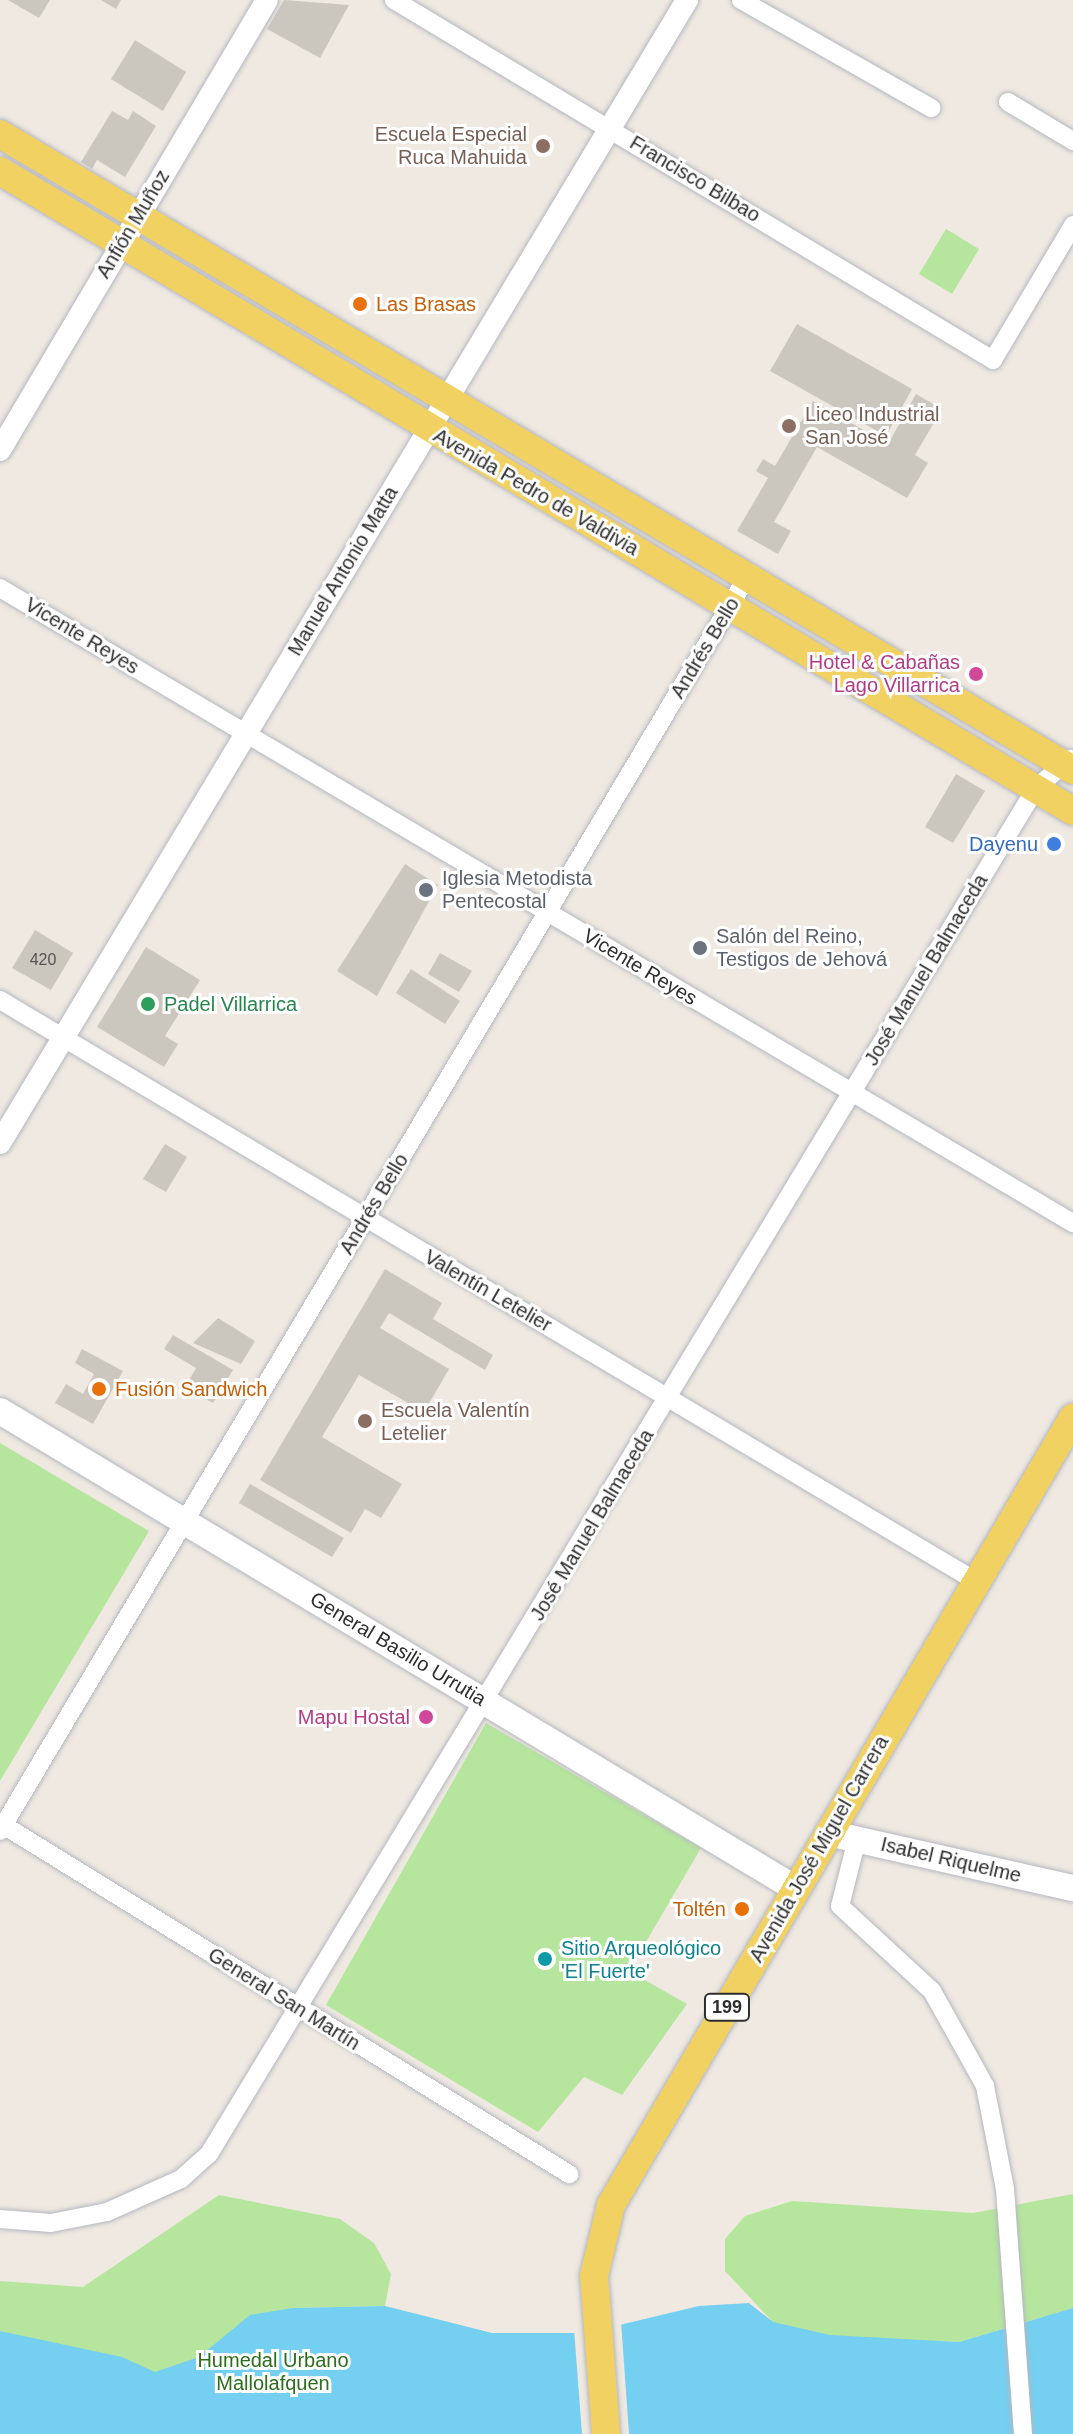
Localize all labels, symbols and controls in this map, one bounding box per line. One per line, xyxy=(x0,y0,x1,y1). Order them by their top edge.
place label: Escuela Especial Ruca Mahuida xyxy=(375,122,527,169)
street label: Francisco Bilbao xyxy=(625,131,765,227)
marker: Escuela Especial Ruca Mahuida xyxy=(534,137,552,155)
street label: Anfión Muñoz xyxy=(91,165,175,283)
place label: Las Brasas xyxy=(376,292,476,316)
marker: Las Brasas xyxy=(351,295,369,313)
place label: Liceo Industrial San José xyxy=(805,402,940,449)
marker: Liceo Industrial San José xyxy=(780,417,798,435)
street label: Avenida Pedro de Valdivia xyxy=(429,423,643,561)
street label: Manuel Antonio Matta xyxy=(283,481,403,661)
street label: Vicente Reyes xyxy=(21,593,143,679)
street label: Andrés Bello xyxy=(666,593,744,703)
place label: Hotel & Cabañas Lago Villarrica xyxy=(809,650,960,697)
marker: Hotel & Cabañas Lago Villarrica xyxy=(967,665,985,683)
place label: Dayenu xyxy=(969,832,1038,856)
marker: Dayenu xyxy=(1045,835,1063,853)
place label: Iglesia Metodista Pentecostal xyxy=(442,866,592,913)
street label: José Manuel Balmaceda xyxy=(859,870,993,1070)
marker: Iglesia Metodista Pentecostal xyxy=(417,881,435,899)
street label: Vicente Reyes xyxy=(579,924,701,1010)
place label: Salón del Reino, Testigos de Jehová xyxy=(716,924,887,971)
marker: Salón del Reino, Testigos de Jehová xyxy=(691,939,709,957)
house number: 420 xyxy=(30,950,56,970)
place label: Padel Villarrica xyxy=(164,992,297,1016)
marker: Padel Villarrica xyxy=(139,995,157,1013)
street label: Andrés Bello xyxy=(335,1149,413,1259)
street label: Valentín Letelier xyxy=(420,1245,556,1337)
place label: Fusión Sandwich xyxy=(115,1377,267,1401)
marker: Fusión Sandwich xyxy=(90,1380,108,1398)
place label: Escuela Valentín Letelier xyxy=(381,1398,530,1445)
marker: Escuela Valentín Letelier xyxy=(356,1412,374,1430)
street label: José Manuel Balmaceda xyxy=(525,1425,659,1625)
street label: General Basilio Urrutia xyxy=(306,1587,490,1711)
place label: Mapu Hostal xyxy=(298,1705,410,1729)
marker: Mapu Hostal xyxy=(417,1708,435,1726)
street label: Avenida José Miguel Carrera xyxy=(744,1731,894,1967)
street label: Isabel Riquelme xyxy=(878,1832,1024,1888)
place label: Toltén xyxy=(673,1897,726,1921)
marker: Toltén xyxy=(733,1900,751,1918)
place label: Sitio Arqueológico 'El Fuerte' xyxy=(561,1936,722,1983)
street label: General San Martín xyxy=(204,1943,364,2055)
marker: Sitio Arqueológico 'El Fuerte' xyxy=(536,1950,554,1968)
road number: 199 xyxy=(703,1993,751,2021)
park label: Humedal Urbano Mallolafquen xyxy=(197,2349,349,2396)

